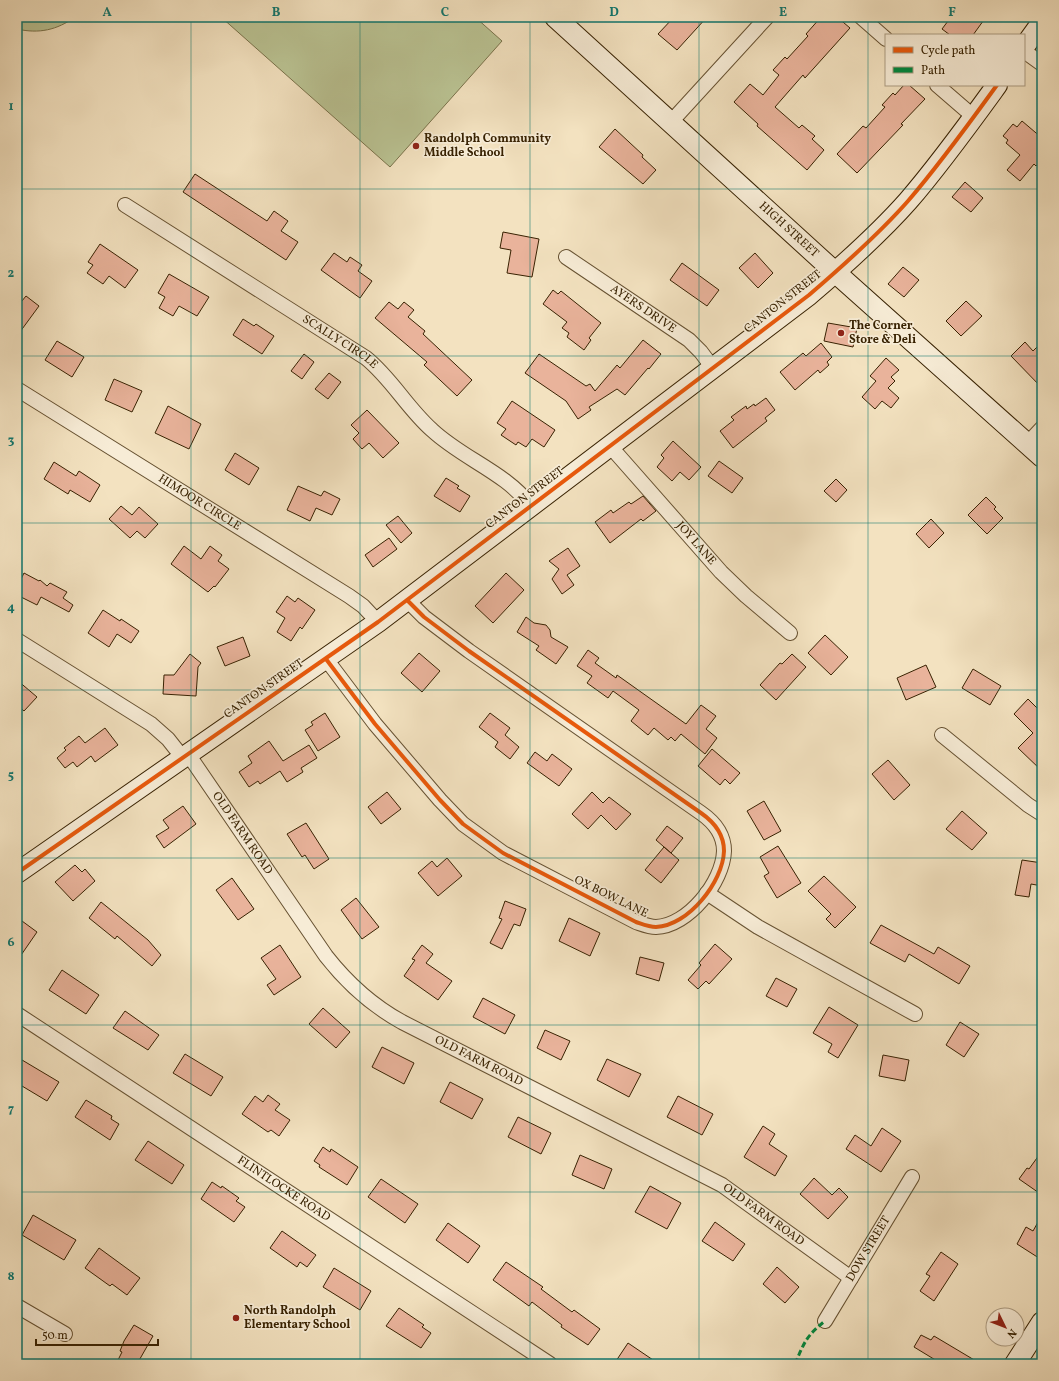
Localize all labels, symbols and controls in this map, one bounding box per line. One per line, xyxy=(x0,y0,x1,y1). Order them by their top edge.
text: A xyxy=(102,4,112,22)
text: B xyxy=(272,4,281,22)
text: C xyxy=(441,4,449,22)
text: D xyxy=(609,4,619,22)
text: E xyxy=(779,4,787,22)
text: F xyxy=(948,4,956,22)
legend xyxy=(885,34,1025,86)
text: Cycle path xyxy=(921,43,976,59)
text: Path xyxy=(921,63,945,79)
text: 1 xyxy=(8,98,14,116)
place label: Randolph Community Middle School xyxy=(424,131,551,161)
marker: Randolph Community Middle School xyxy=(411,141,421,151)
street label: HIGH STREET xyxy=(755,198,822,261)
text: 2 xyxy=(8,265,15,283)
street label: CANTON STREET xyxy=(741,267,825,337)
street label: AYERS DRIVE xyxy=(607,281,679,337)
street label: SCALLY CIRCLE xyxy=(299,311,381,373)
place label: The Corner Store & Deli xyxy=(849,318,916,348)
marker: The Corner Store & Deli xyxy=(836,328,846,338)
text: 3 xyxy=(8,432,15,450)
street label: CANTON STREET xyxy=(483,463,567,533)
street label: HIMOOR CIRCLE xyxy=(155,471,244,535)
street label: JOY LANE xyxy=(672,518,720,569)
text: 4 xyxy=(7,599,15,617)
street label: CANTON STREET xyxy=(221,655,307,723)
text: 5 xyxy=(8,767,14,785)
street label: OLD FARM ROAD xyxy=(208,789,276,878)
street label: OX BOW LANE xyxy=(571,872,651,922)
text: 6 xyxy=(7,934,15,952)
street label: OLD FARM ROAD xyxy=(432,1032,526,1090)
text: 7 xyxy=(8,1101,14,1119)
street label: FLINTLOCKE ROAD xyxy=(234,1153,334,1226)
street label: OLD FARM ROAD xyxy=(719,1180,807,1250)
street label: DOW STREET xyxy=(843,1213,894,1285)
text: 8 xyxy=(7,1268,15,1286)
place label: North Randolph Elementary School xyxy=(244,1303,350,1333)
north arrow xyxy=(985,1307,1025,1347)
marker: North Randolph Elementary School xyxy=(231,1313,241,1323)
scale bar xyxy=(36,1321,158,1347)
text: N xyxy=(1003,1325,1019,1341)
text: 50 m xyxy=(42,1328,68,1344)

